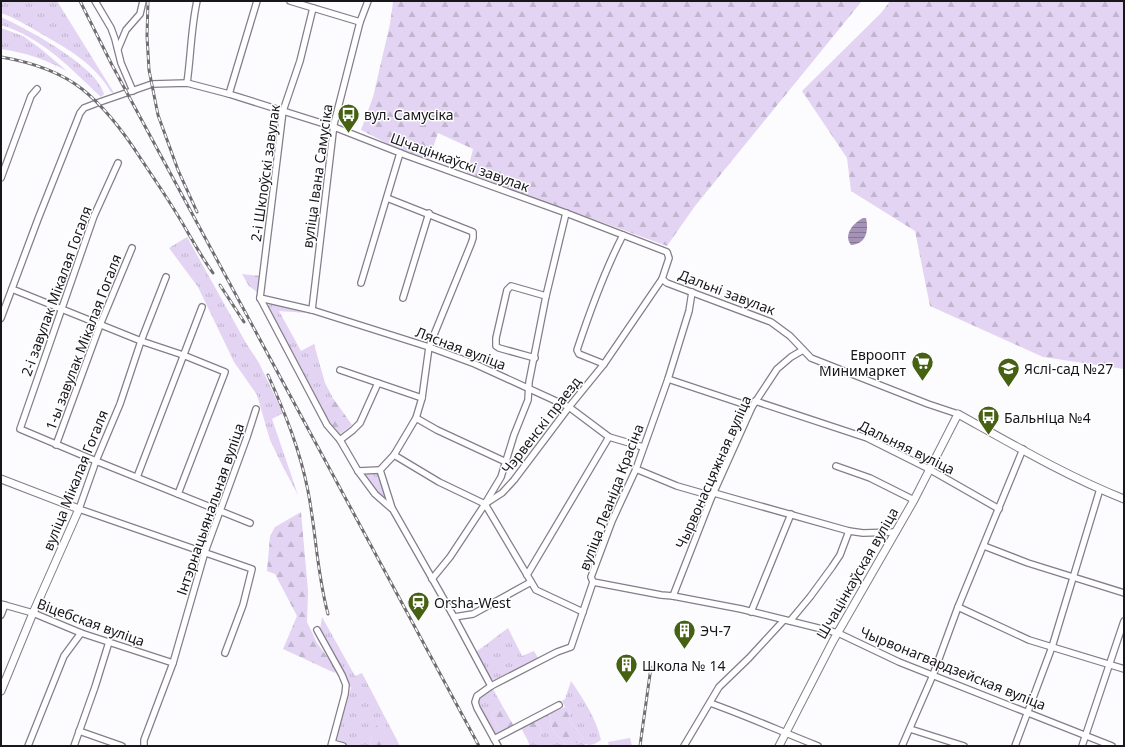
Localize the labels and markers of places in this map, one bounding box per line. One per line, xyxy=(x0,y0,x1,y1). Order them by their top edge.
bus stop icon: вул. Самусіка xyxy=(336,101,362,134)
place label: вул. Самусіка xyxy=(364,105,453,124)
place label: Евроопт Минимаркет xyxy=(819,345,906,380)
supermarket icon: Евроопт Минимаркет xyxy=(909,349,935,382)
school or university icon: Яслі-сад №27 xyxy=(995,355,1021,388)
place label: Яслі-сад №27 xyxy=(1024,359,1113,378)
bus stop icon: Бальніца №4 xyxy=(975,404,1001,437)
place label: Бальніца №4 xyxy=(1004,408,1091,427)
station icon: Orsha-West xyxy=(406,589,432,622)
place label: Orsha-West xyxy=(434,593,511,612)
building icon: ЭЧ-7 xyxy=(671,617,697,650)
place label: ЭЧ-7 xyxy=(700,621,731,640)
building icon: Школа № 14 xyxy=(613,652,639,685)
place label: Школа № 14 xyxy=(642,656,726,675)

